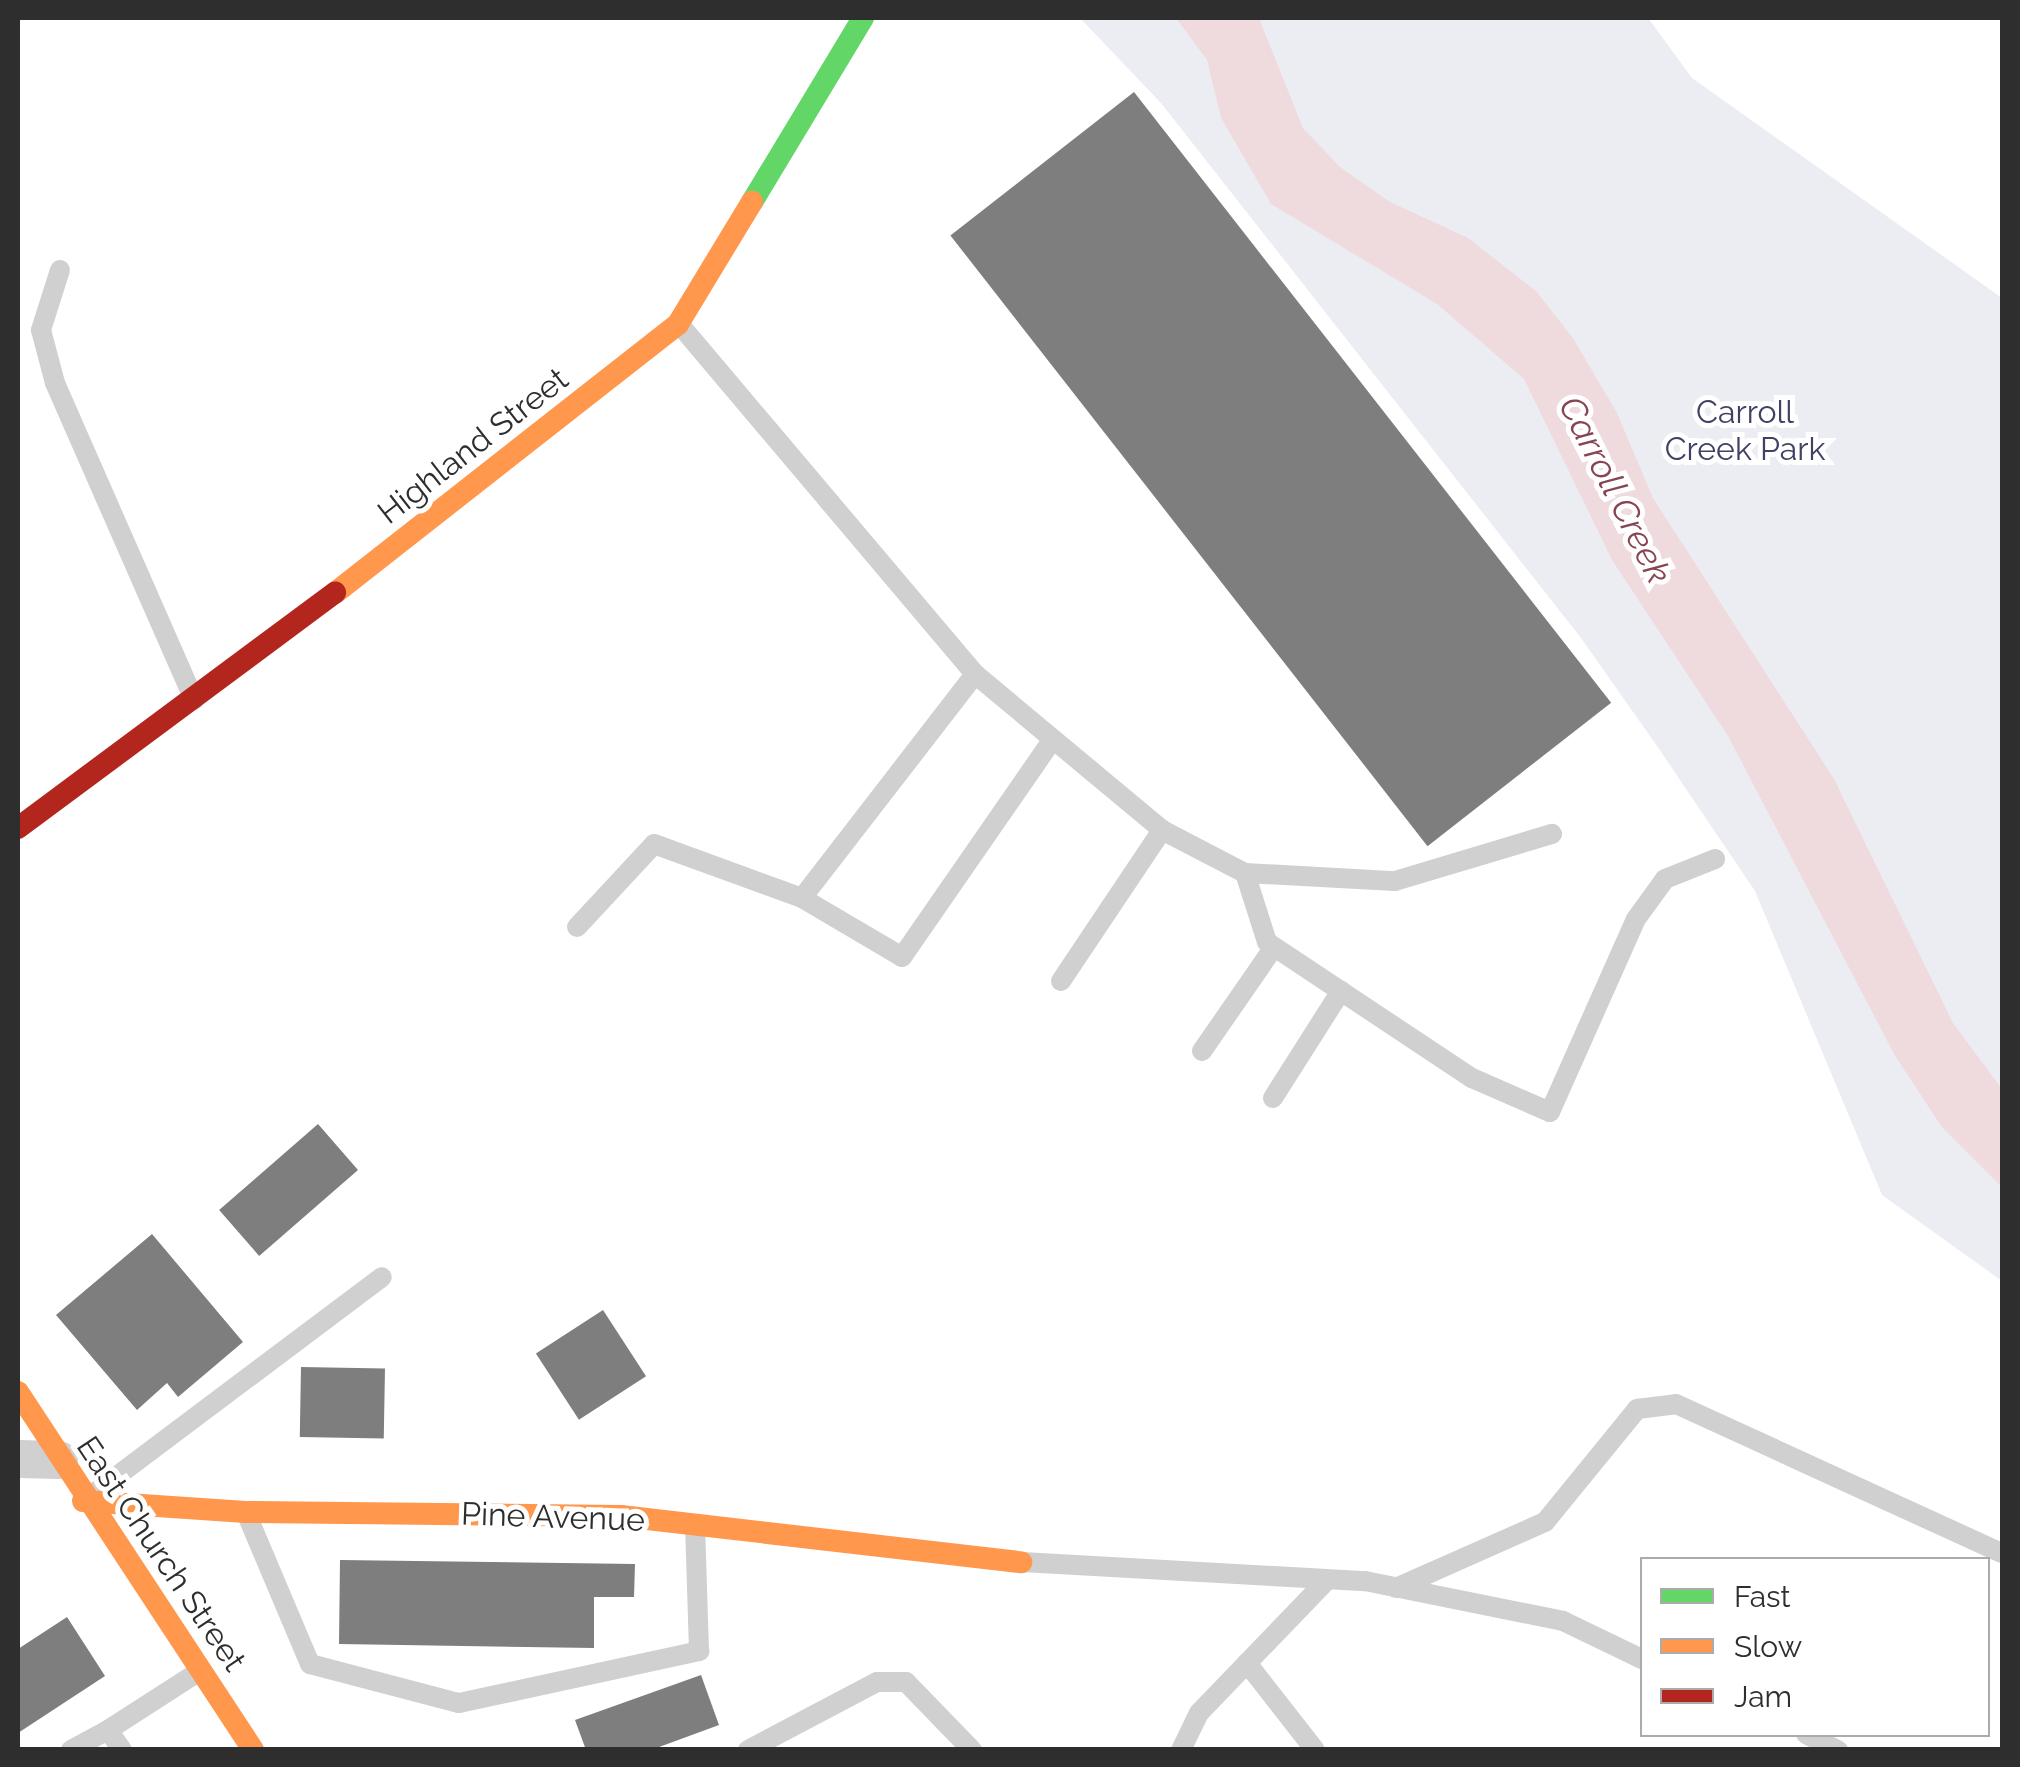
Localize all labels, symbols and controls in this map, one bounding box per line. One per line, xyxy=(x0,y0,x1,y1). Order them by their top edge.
street label: Highland Street xyxy=(370,360,576,532)
water label: Carroll Creek xyxy=(1550,389,1680,591)
park label: Carroll Creek Park xyxy=(1665,394,1825,469)
street label: East Church Street xyxy=(68,1429,254,1679)
street label: Pine Avenue xyxy=(460,1495,646,1539)
legend xyxy=(1640,1557,1990,1737)
text: Fast xyxy=(1734,1579,1791,1614)
text: Slow xyxy=(1734,1629,1802,1664)
text: Jam xyxy=(1734,1679,1792,1714)

